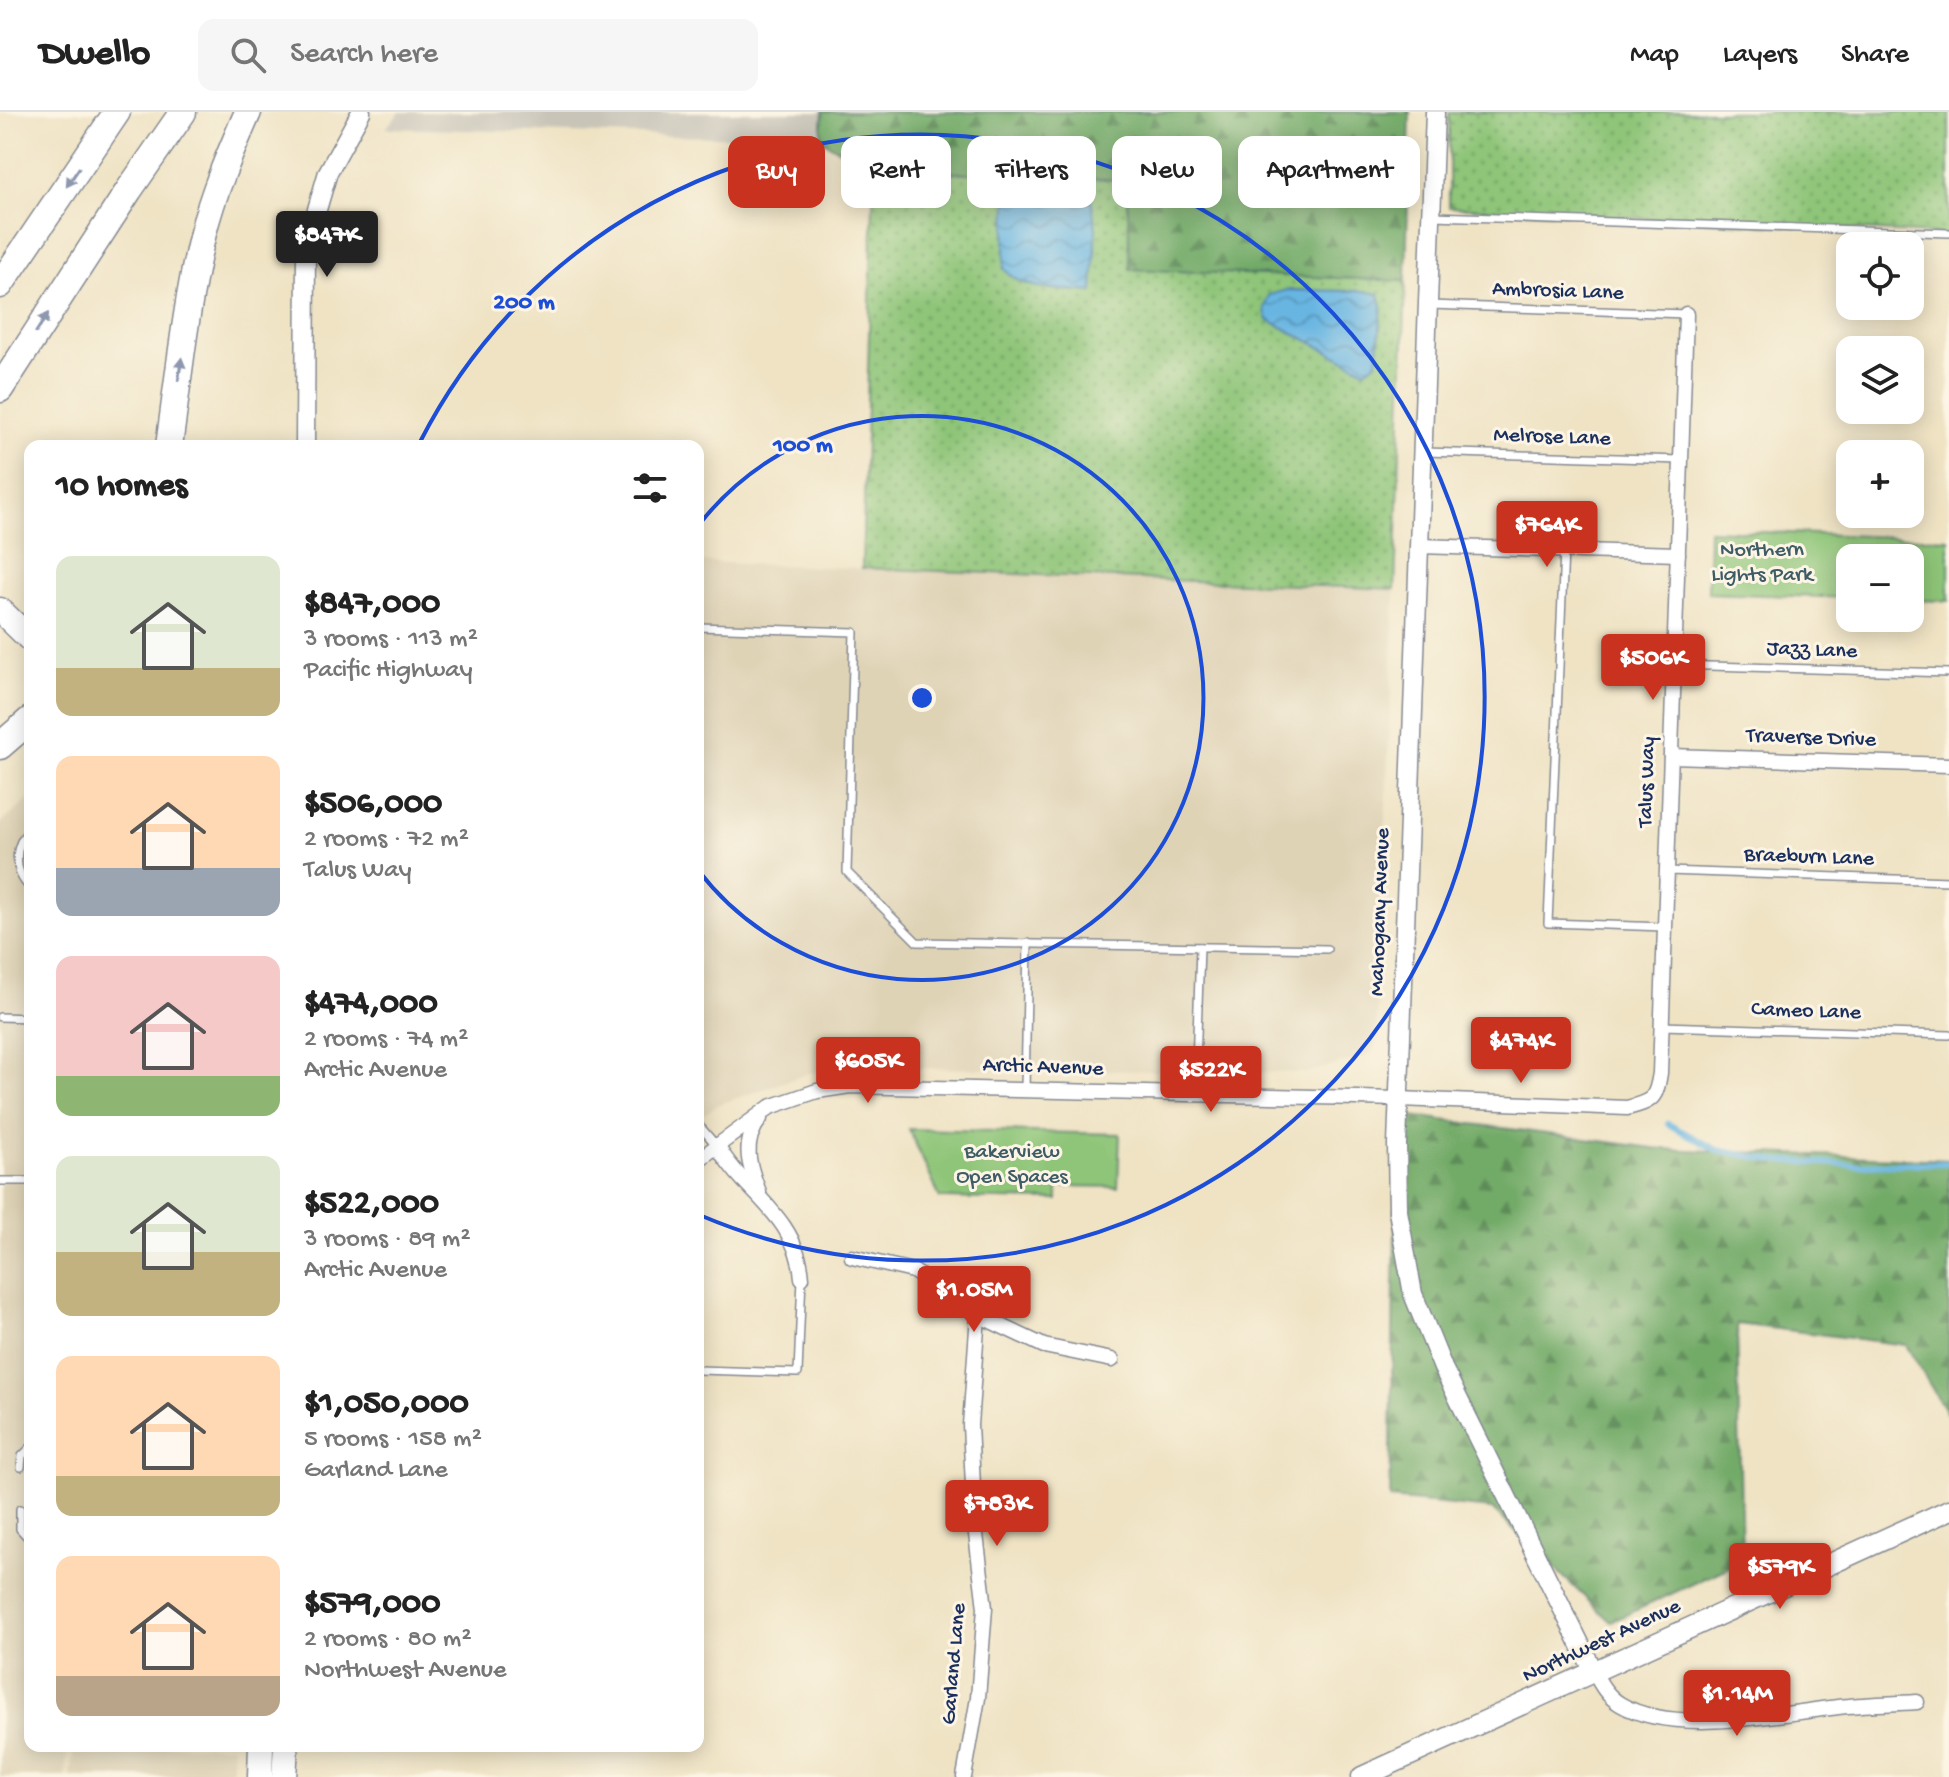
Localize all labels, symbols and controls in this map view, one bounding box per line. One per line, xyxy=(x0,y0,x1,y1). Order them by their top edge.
search box xyxy=(198,19,758,91)
text: Dwello xyxy=(40,33,150,77)
icon: search xyxy=(226,33,270,77)
text: Search here xyxy=(290,38,438,73)
text: Map xyxy=(1630,39,1679,72)
text: Layers xyxy=(1723,39,1797,72)
text: Share xyxy=(1841,39,1909,72)
chip: Buy xyxy=(728,136,825,208)
chip: Rent xyxy=(841,136,951,208)
chip: Filters xyxy=(967,136,1096,208)
chip: New xyxy=(1112,136,1222,208)
chip: Apartment xyxy=(1238,136,1420,208)
one-way arrow xyxy=(66,166,81,187)
pin: $847K xyxy=(271,211,383,279)
text: $847K xyxy=(294,221,360,252)
map controls xyxy=(1836,232,1924,632)
button: locate xyxy=(1836,232,1924,320)
street label: Ambrosia Lane xyxy=(1492,277,1625,307)
text: 200 m xyxy=(493,289,555,318)
one-way arrow xyxy=(35,312,49,334)
button: layers xyxy=(1836,336,1924,424)
one-way arrow xyxy=(173,356,186,381)
street label: Melrose Lane xyxy=(1493,423,1612,453)
text: 100 m xyxy=(772,432,833,461)
button: + xyxy=(1836,440,1924,528)
icon: filters xyxy=(628,466,672,510)
text: 10 homes xyxy=(56,468,187,508)
pin: $764K xyxy=(1491,501,1603,569)
text: $764K xyxy=(1515,511,1580,542)
park label: Northern Lights Park xyxy=(1711,538,1815,589)
button: − xyxy=(1836,544,1924,632)
text: $847,000 xyxy=(304,585,440,625)
icon: home xyxy=(120,588,216,684)
text: 3 rooms · 113 m² xyxy=(304,625,478,656)
pin: $506K xyxy=(1597,634,1709,702)
street label: Jazz Lane xyxy=(1766,636,1858,666)
text: $506K xyxy=(1619,644,1687,675)
text: Pacific Highway xyxy=(304,656,472,687)
centre of rings xyxy=(908,684,936,712)
street label: Traverse Drive xyxy=(1744,724,1877,754)
street label: Talus Way xyxy=(1633,736,1663,830)
text: $506,000 xyxy=(304,785,442,825)
icon: home xyxy=(120,788,216,884)
text: 2 rooms · 72 m² xyxy=(304,825,469,856)
street label: Mahogany Avenue xyxy=(1365,827,1397,996)
street label: Braeburn Lane xyxy=(1743,843,1875,873)
text: Talus Way xyxy=(304,856,411,887)
text: $474,000 xyxy=(304,985,438,1025)
icon: home xyxy=(120,988,216,1084)
street label: Cameo Lane xyxy=(1751,997,1862,1027)
pin: $474K xyxy=(1465,1017,1577,1085)
text: 2 rooms · 74 m² xyxy=(304,1025,468,1056)
text: $474K xyxy=(1489,1027,1553,1058)
pin: $605K xyxy=(812,1037,924,1105)
pin: $522K xyxy=(1155,1046,1267,1114)
text: $605K xyxy=(834,1047,902,1078)
street label: Arctic Avenue xyxy=(982,1053,1104,1083)
text: Arctic Avenue xyxy=(304,1056,447,1087)
text: $522K xyxy=(1178,1056,1244,1087)
park label: Bakerview Open Spaces xyxy=(956,1140,1069,1191)
text: $522,000 xyxy=(304,1185,439,1225)
icon: home xyxy=(120,1188,216,1284)
text: 3 rooms · 89 m² xyxy=(304,1225,471,1256)
text: Arctic Avenue xyxy=(304,1256,447,1287)
pin: $1.05M xyxy=(909,1266,1039,1334)
text: $1.05M xyxy=(936,1276,1012,1307)
text: $1,050,000 xyxy=(304,1385,469,1425)
icon: home xyxy=(120,1388,216,1484)
text: 5 rooms · 158 m² xyxy=(304,1425,482,1456)
text: Garland Lane xyxy=(304,1456,448,1487)
pin: $783K xyxy=(941,1480,1053,1548)
text: $783K xyxy=(963,1490,1031,1521)
pin: $579K xyxy=(1724,1543,1836,1611)
text: $579K xyxy=(1747,1553,1813,1584)
text: $579,000 xyxy=(304,1585,440,1625)
icon: home xyxy=(120,1588,216,1684)
street label: Northwest Avenue xyxy=(1519,1594,1686,1690)
street label: Garland Lane xyxy=(937,1602,973,1726)
text: 2 rooms · 80 m² xyxy=(304,1625,472,1656)
text: Northwest Avenue xyxy=(304,1656,506,1687)
pin: $1.14M xyxy=(1672,1670,1802,1738)
text: $1.14M xyxy=(1701,1680,1773,1711)

